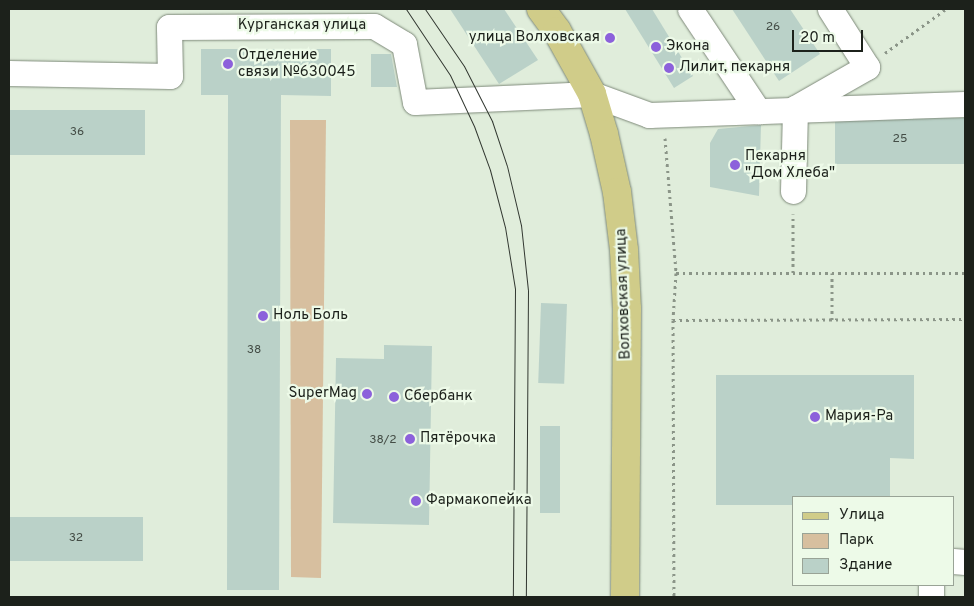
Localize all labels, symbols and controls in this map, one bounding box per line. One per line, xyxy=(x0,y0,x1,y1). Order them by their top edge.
street label: Курганская улица xyxy=(238,17,366,35)
scale bar xyxy=(794,20,865,52)
house number: 26 xyxy=(766,21,780,35)
place label: улица Волховская xyxy=(469,29,600,47)
text: 20 m xyxy=(800,29,835,48)
marker: улица Волховская xyxy=(604,32,616,44)
place label: Экона xyxy=(666,38,709,56)
marker: Экона xyxy=(650,41,662,53)
place label: Отделение связи №630045 xyxy=(238,46,355,81)
marker: Отделение связи №630045 xyxy=(222,58,234,70)
place label: Лилит, пекарня xyxy=(679,59,790,77)
marker: Лилит, пекарня xyxy=(663,62,675,74)
house number: 36 xyxy=(70,126,84,140)
house number: 25 xyxy=(893,133,907,147)
place label: Пекарня "Дом Хлеба" xyxy=(745,147,835,182)
marker: Пекарня "Дом Хлеба" xyxy=(729,159,741,171)
street label: Волховская улица xyxy=(613,228,635,360)
place label: Ноль Боль xyxy=(273,307,348,325)
marker: Ноль Боль xyxy=(257,310,269,322)
house number: 38 xyxy=(247,344,261,358)
place label: SuperMag xyxy=(289,385,357,403)
marker: SuperMag xyxy=(361,388,373,400)
place label: Сбербанк xyxy=(404,388,473,406)
marker: Сбербанк xyxy=(388,391,400,403)
place label: Мария-Ра xyxy=(825,408,893,426)
marker: Мария-Ра xyxy=(809,411,821,423)
place label: Пятёрочка xyxy=(420,430,496,448)
marker: Пятёрочка xyxy=(404,433,416,445)
house number: 38/2 xyxy=(369,434,397,448)
place label: Фармакопейка xyxy=(426,492,532,510)
marker: Фармакопейка xyxy=(410,495,422,507)
legend xyxy=(792,496,954,586)
text: Улица xyxy=(839,506,884,525)
text: Парк xyxy=(839,531,874,550)
house number: 32 xyxy=(69,532,83,546)
text: Здание xyxy=(839,556,892,575)

